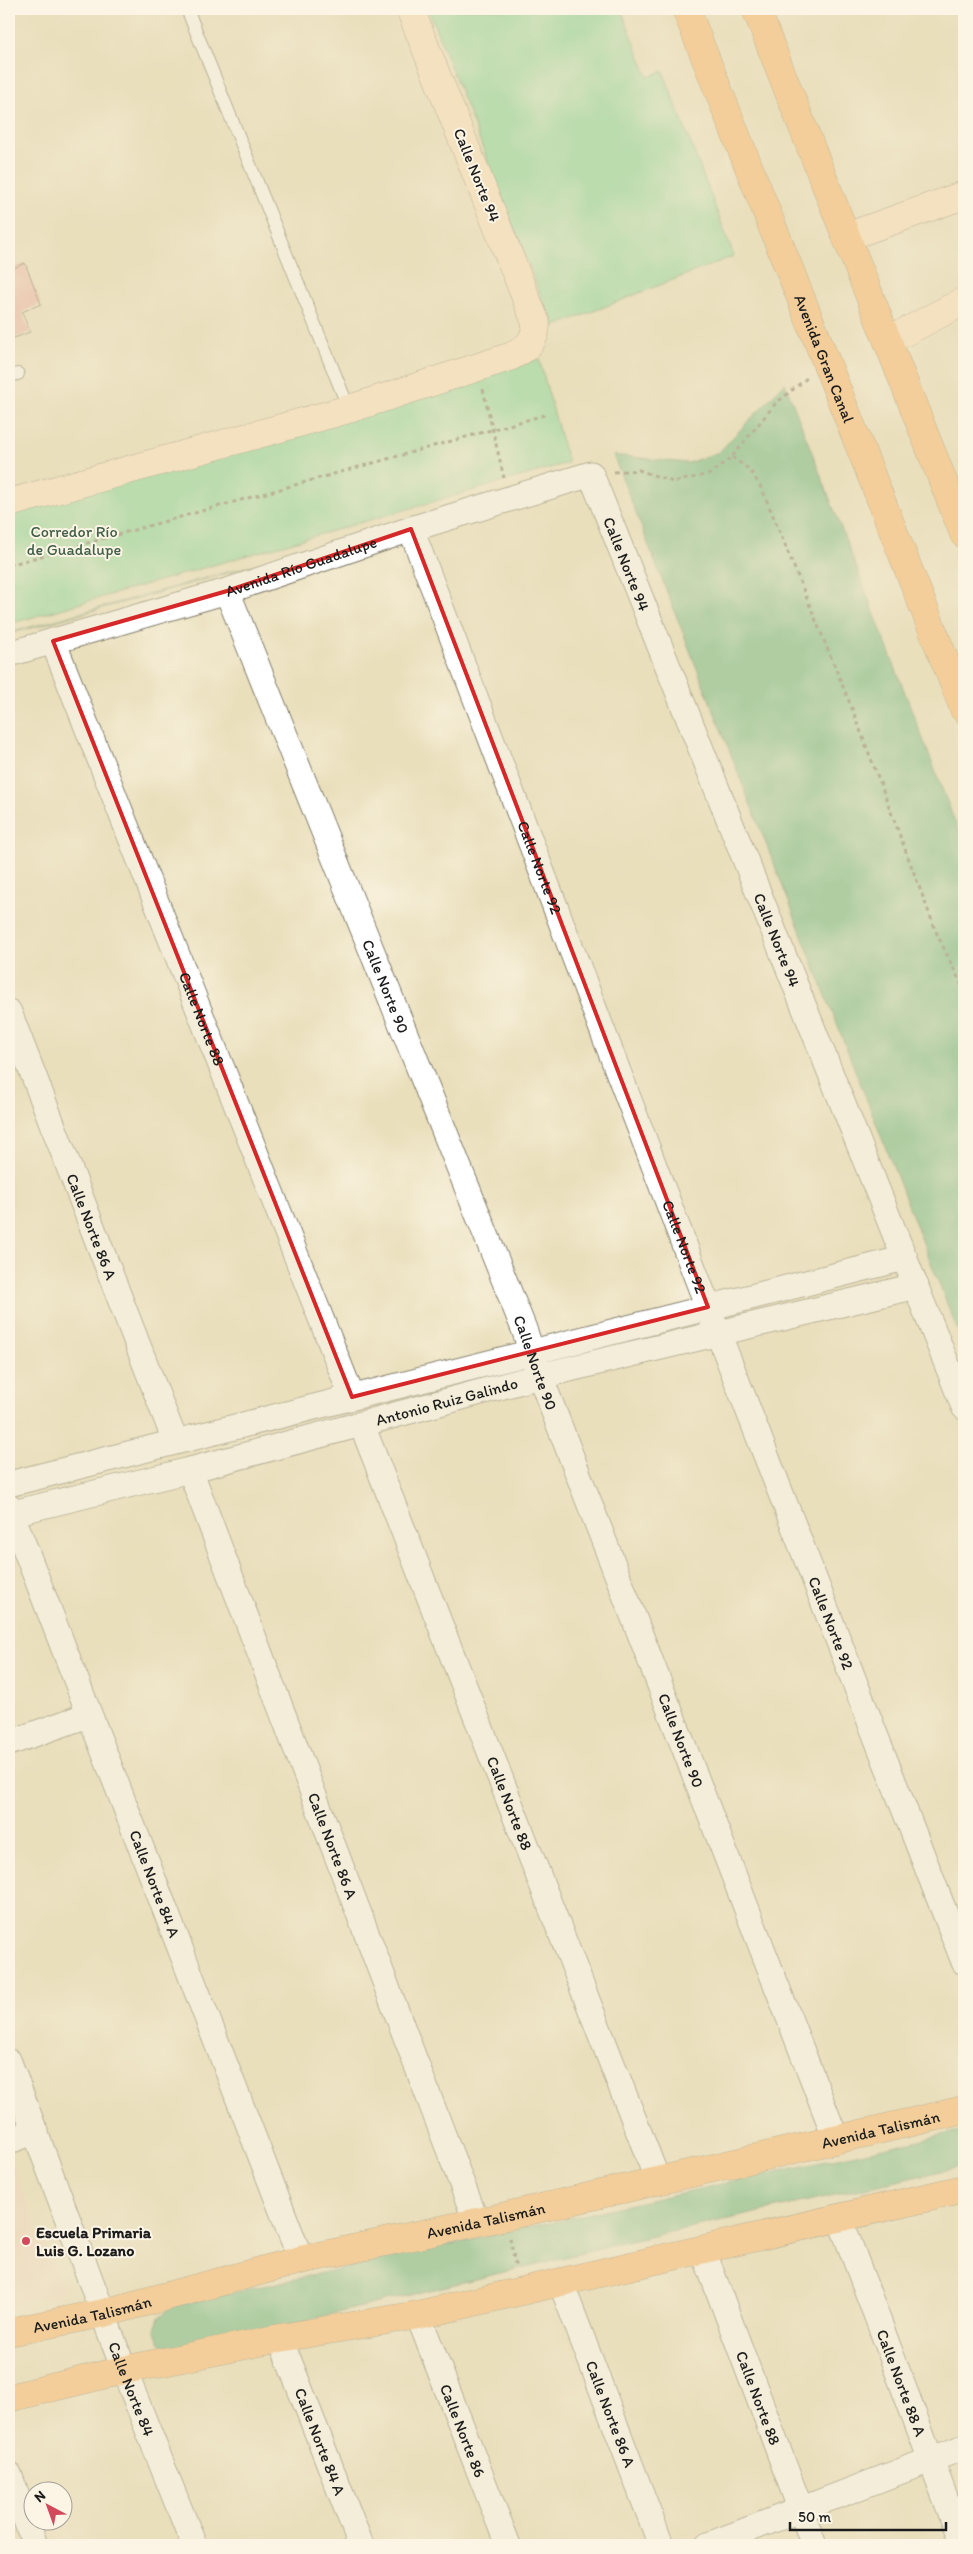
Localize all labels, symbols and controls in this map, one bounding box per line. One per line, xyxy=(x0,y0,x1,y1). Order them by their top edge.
street label: Calle Norte 94 xyxy=(450,125,505,225)
street label: Avenida Gran Canal xyxy=(791,292,859,426)
street label: Calle Norte 94 xyxy=(600,514,654,614)
park label: Corredor Río de Guadalupe xyxy=(27,522,121,559)
street label: Avenida Río Guadalupe xyxy=(223,532,380,600)
street label: Calle Norte 92 xyxy=(514,818,567,917)
street label: Calle Norte 94 xyxy=(750,890,805,990)
street label: Calle Norte 90 xyxy=(359,936,413,1036)
street label: Calle Norte 88 xyxy=(175,969,229,1068)
street label: Calle Norte 86 A xyxy=(63,1171,121,1282)
street label: Calle Norte 92 xyxy=(658,1197,712,1296)
street label: Calle Norte 90 xyxy=(510,1312,562,1413)
street label: Antonio Ruiz Galindo xyxy=(374,1373,520,1429)
street label: Calle Norte 92 xyxy=(805,1574,858,1673)
street label: Calle Norte 90 xyxy=(654,1690,708,1790)
street label: Calle Norte 88 xyxy=(483,1753,537,1853)
street label: Calle Norte 86 A xyxy=(304,1790,362,1902)
street label: Calle Norte 84 A xyxy=(126,1827,184,1940)
street label: Avenida Talismán xyxy=(820,2106,942,2152)
street label: Avenida Talismán xyxy=(425,2198,547,2242)
place label: Escuela Primaria Luis G. Lozano xyxy=(36,2223,152,2260)
marker: Escuela Primaria Luis G. Lozano xyxy=(20,2235,32,2247)
street label: Avenida Talismán xyxy=(31,2291,153,2336)
street label: Calle Norte 88 A xyxy=(873,2327,931,2439)
street label: Calle Norte 84 xyxy=(105,2339,159,2439)
street label: Calle Norte 88 xyxy=(732,2348,785,2448)
street label: Calle Norte 86 A xyxy=(582,2358,640,2470)
street label: Calle Norte 86 xyxy=(436,2381,490,2480)
street label: Calle Norte 84 A xyxy=(291,2385,350,2498)
north arrow xyxy=(22,2482,72,2532)
text: N xyxy=(31,2487,49,2506)
scale bar xyxy=(790,2499,947,2531)
text: 50 m xyxy=(798,2508,831,2526)

